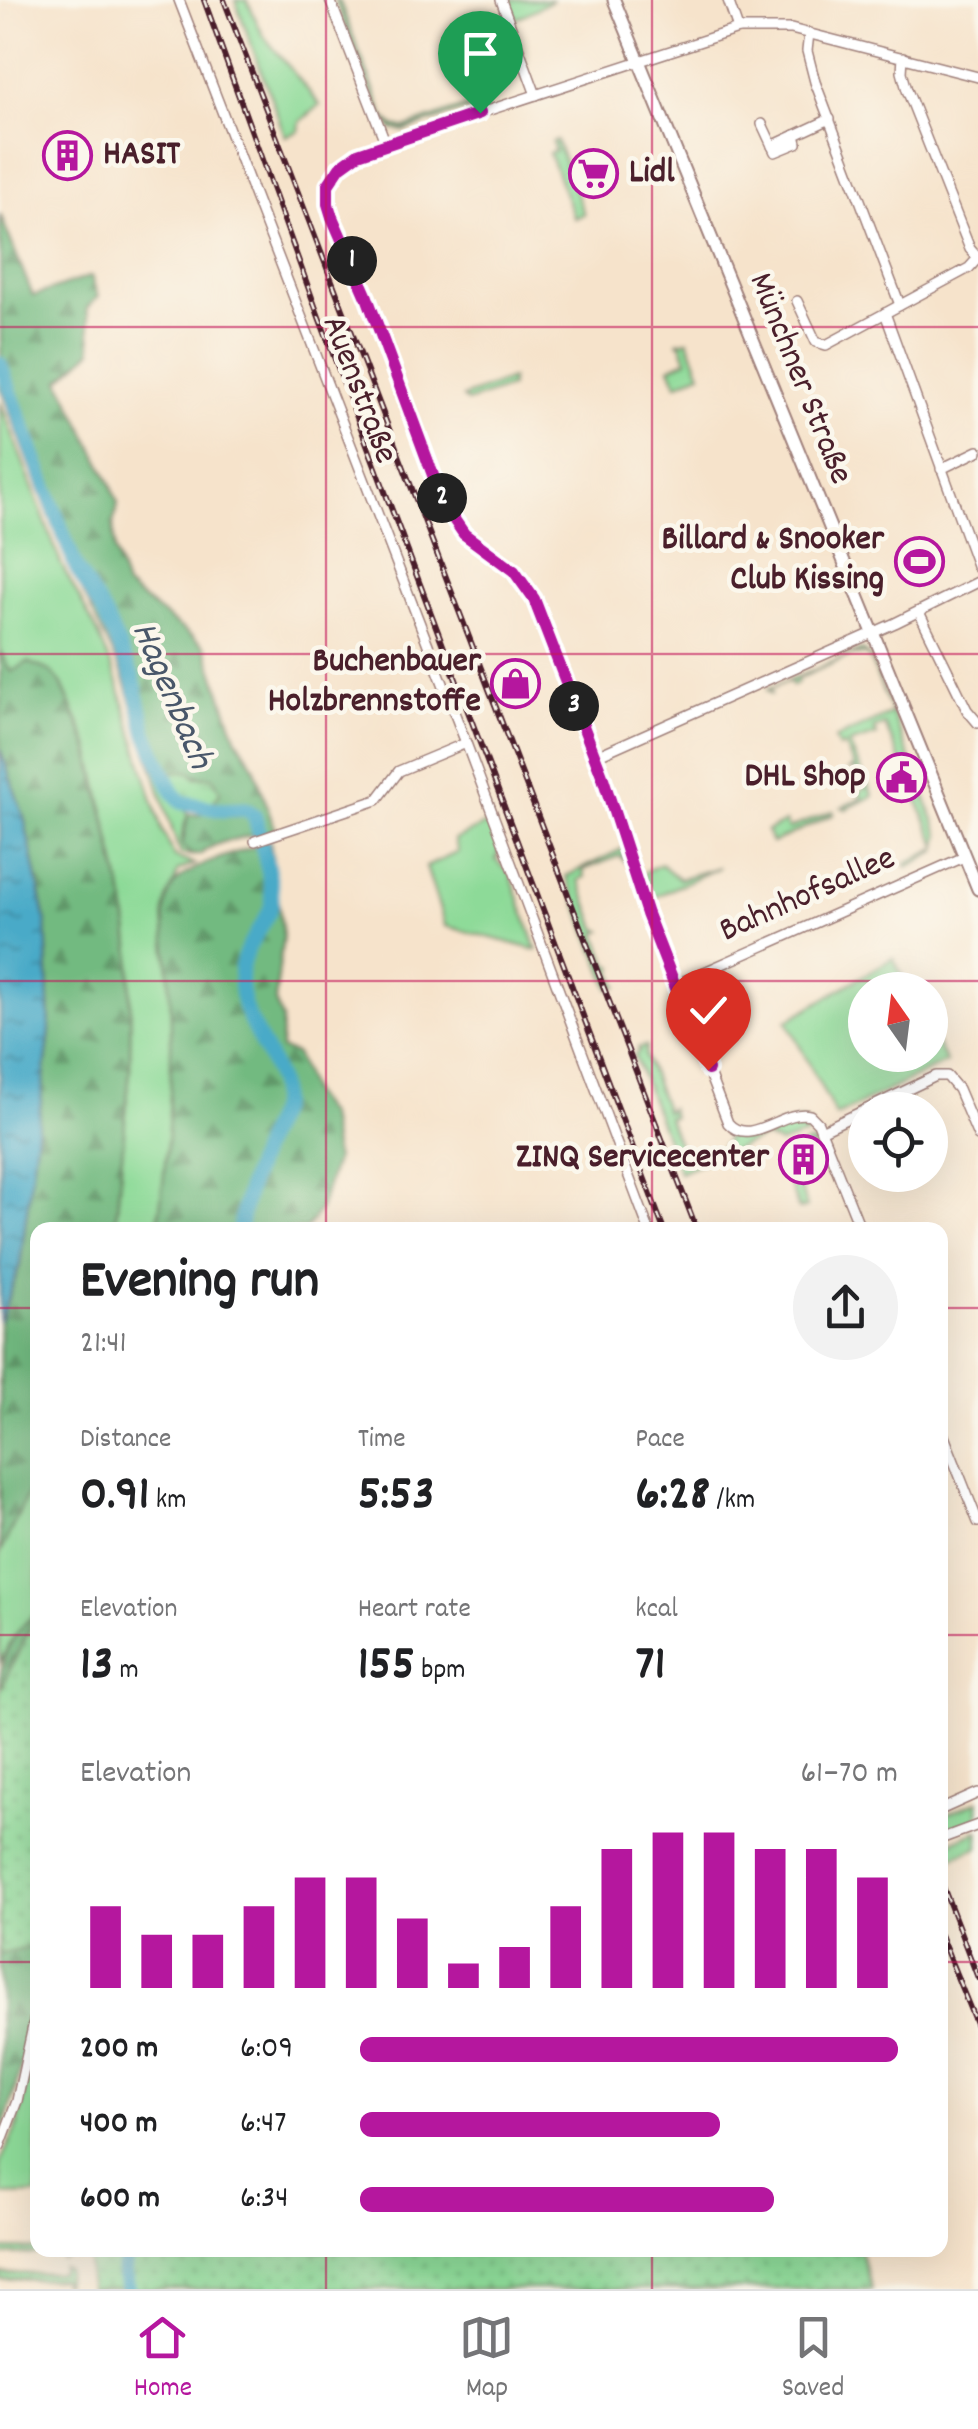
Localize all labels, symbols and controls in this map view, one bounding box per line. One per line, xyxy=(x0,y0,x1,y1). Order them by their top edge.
pin xyxy=(438,11,523,114)
icon: arrive xyxy=(453,26,508,81)
building icon: HASIT xyxy=(42,130,94,182)
place label: HASIT xyxy=(103,131,181,181)
supermarket icon: Lidl xyxy=(568,148,620,200)
place label: Lidl xyxy=(629,149,675,199)
pin: 1 xyxy=(327,236,377,286)
text: 1 xyxy=(349,241,355,281)
street label: Münchner Straße xyxy=(734,266,864,492)
street label: Auenstraße xyxy=(307,309,409,471)
pin: 2 xyxy=(417,473,467,523)
text: 2 xyxy=(436,478,448,518)
place label: Billard & Snooker Club Kissing xyxy=(662,516,885,606)
sports icon: Billard & Snooker Club Kissing xyxy=(893,535,945,587)
water label: Hagenbach xyxy=(114,614,226,780)
place label: Buchenbauer Holzbrennstoffe xyxy=(268,638,482,728)
shop icon: Buchenbauer Holzbrennstoffe xyxy=(490,657,542,709)
pin: 3 xyxy=(549,681,599,731)
text: 3 xyxy=(568,686,580,726)
public building icon: DHL Shop xyxy=(875,752,927,804)
place label: DHL Shop xyxy=(745,753,866,803)
street label: Bahnhofsallee xyxy=(712,835,904,957)
pin xyxy=(666,968,751,1071)
north arrow xyxy=(848,972,948,1072)
map controls xyxy=(848,972,948,1192)
icon: check xyxy=(681,983,736,1038)
button: locate xyxy=(848,1092,948,1192)
building icon: ZINQ Servicecenter xyxy=(778,1133,830,1185)
place label: ZINQ Servicecenter xyxy=(516,1134,770,1184)
text: Evening run xyxy=(80,1245,319,1324)
button: share xyxy=(793,1255,898,1360)
text: 21:41 xyxy=(80,1322,127,1368)
text: Distance xyxy=(80,1421,171,1461)
text: Time xyxy=(358,1421,406,1461)
text: Pace xyxy=(635,1421,685,1461)
text: 0.91 xyxy=(80,1461,149,1533)
text: 5:53 xyxy=(358,1461,434,1533)
text: 6:28 xyxy=(635,1461,710,1533)
text: km xyxy=(149,1482,187,1522)
text: /km xyxy=(710,1482,755,1522)
text: Elevation xyxy=(80,1591,177,1631)
text: Heart rate xyxy=(358,1591,471,1631)
text: kcal xyxy=(635,1591,678,1631)
text: 13 xyxy=(80,1631,113,1703)
text: 155 xyxy=(358,1631,415,1703)
text: 71 xyxy=(635,1631,665,1703)
text: m xyxy=(113,1652,139,1692)
text: bpm xyxy=(415,1652,466,1692)
text: Elevation xyxy=(80,1752,191,1798)
text: 61–70 m xyxy=(800,1752,898,1798)
text: 200 m xyxy=(80,2027,158,2073)
text: 6:09 xyxy=(240,2027,293,2073)
text: 400 m xyxy=(80,2102,157,2148)
text: 6:47 xyxy=(240,2102,287,2148)
text: 600 m xyxy=(80,2177,160,2223)
text: 6:34 xyxy=(240,2177,288,2223)
tab: Home xyxy=(134,2310,192,2410)
tab: Map xyxy=(459,2310,514,2410)
tab: Saved xyxy=(782,2310,844,2410)

